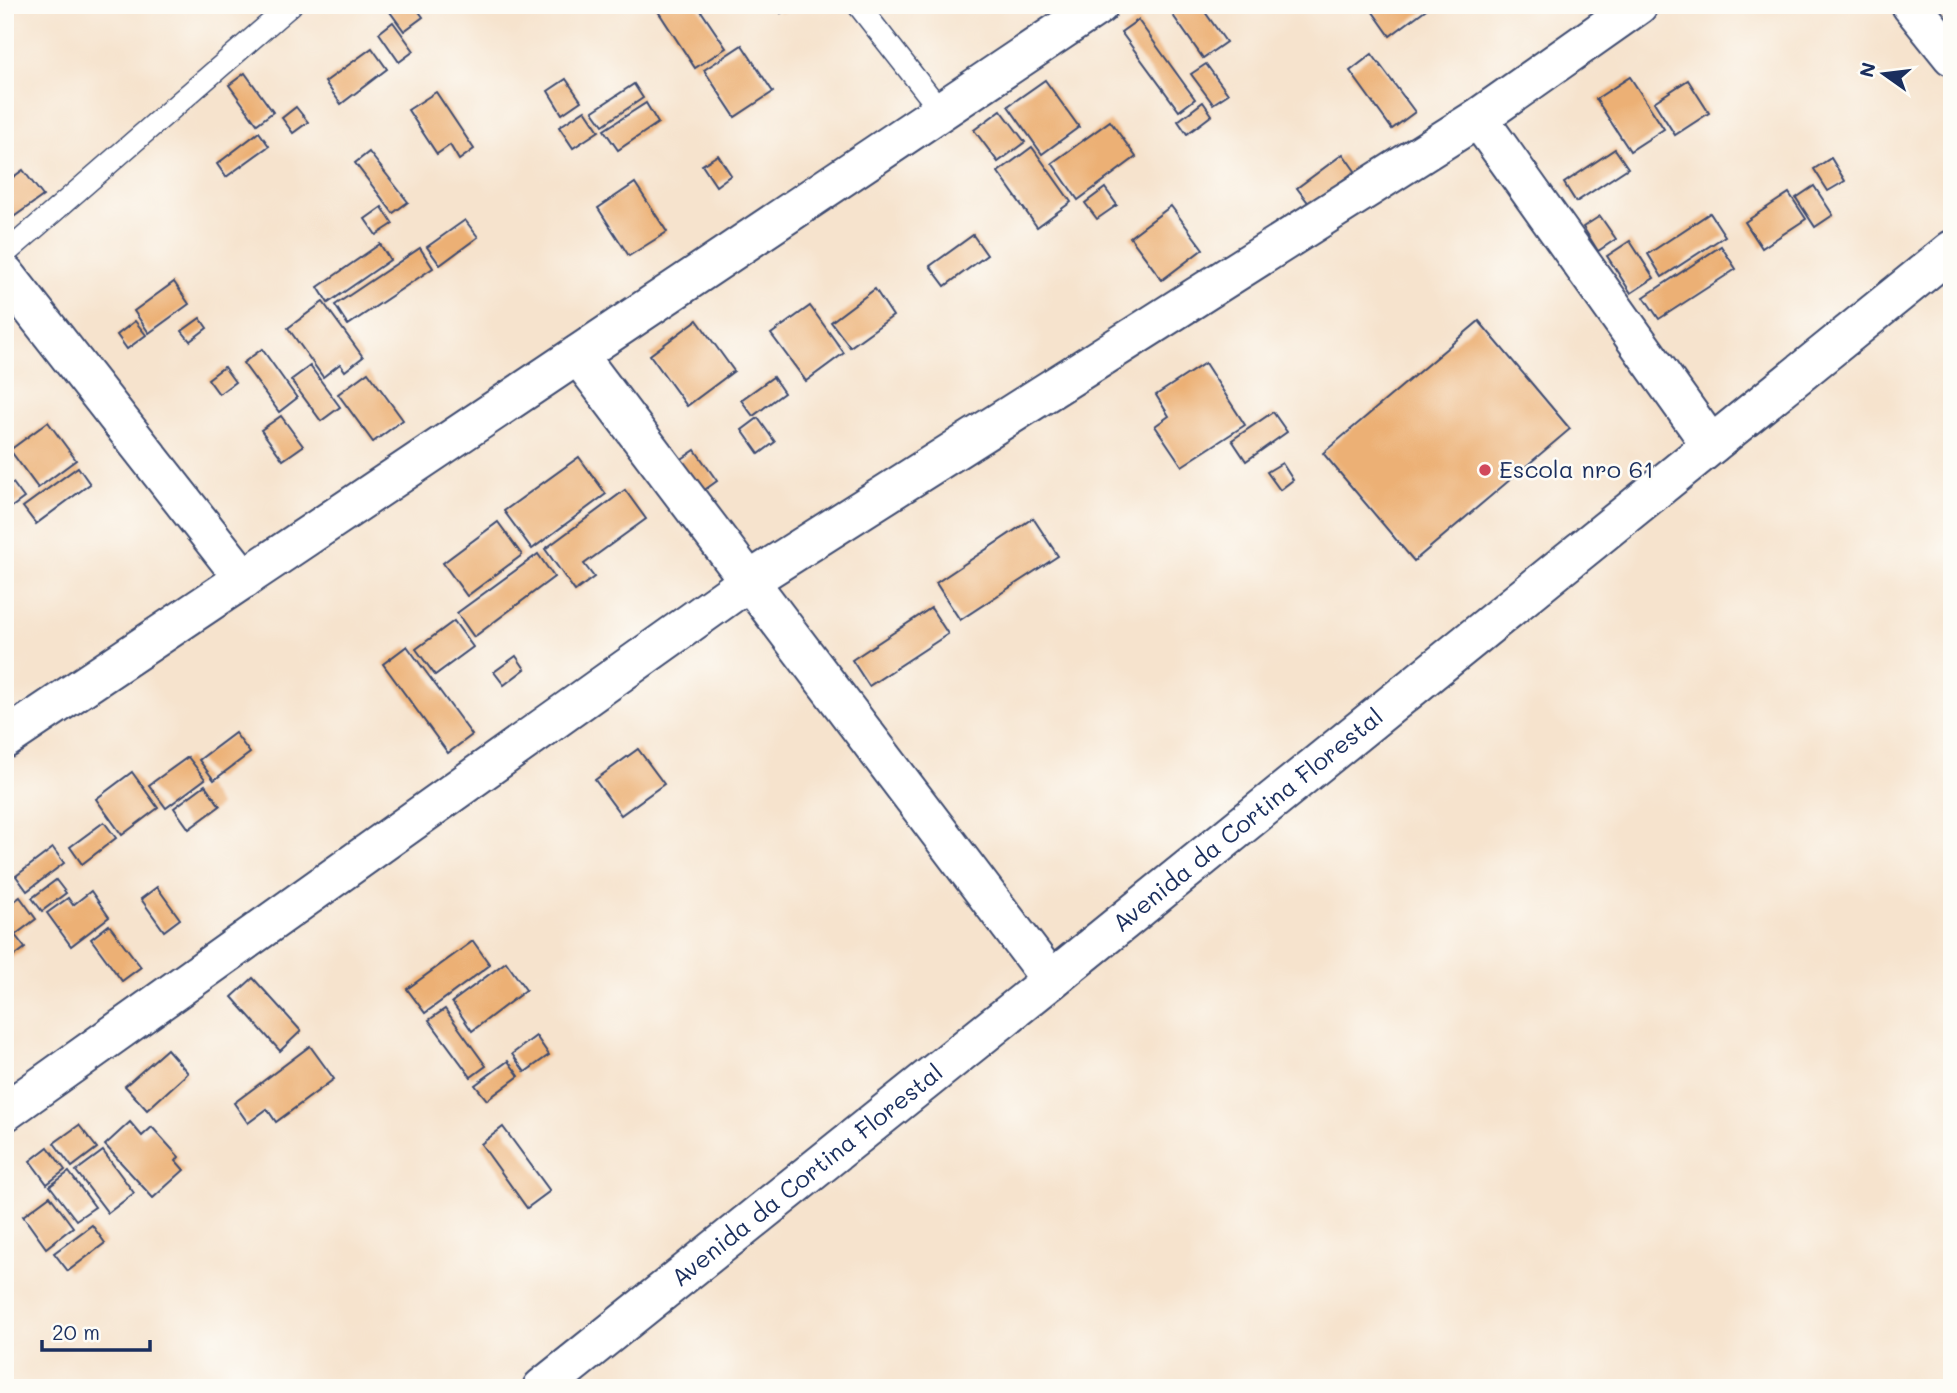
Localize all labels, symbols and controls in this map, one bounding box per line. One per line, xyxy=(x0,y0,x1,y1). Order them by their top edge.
north arrow xyxy=(1848,38,1918,108)
text: N xyxy=(1853,60,1881,80)
place label: Escola nro 61 xyxy=(1499,453,1654,484)
marker: Escola nro 61 xyxy=(1477,462,1493,478)
street label: Avenida da Cortina Florestal xyxy=(1106,700,1389,938)
street label: Avenida da Cortina Florestal xyxy=(664,1056,948,1292)
scale bar xyxy=(42,1309,150,1353)
text: 20 m xyxy=(52,1318,100,1345)

